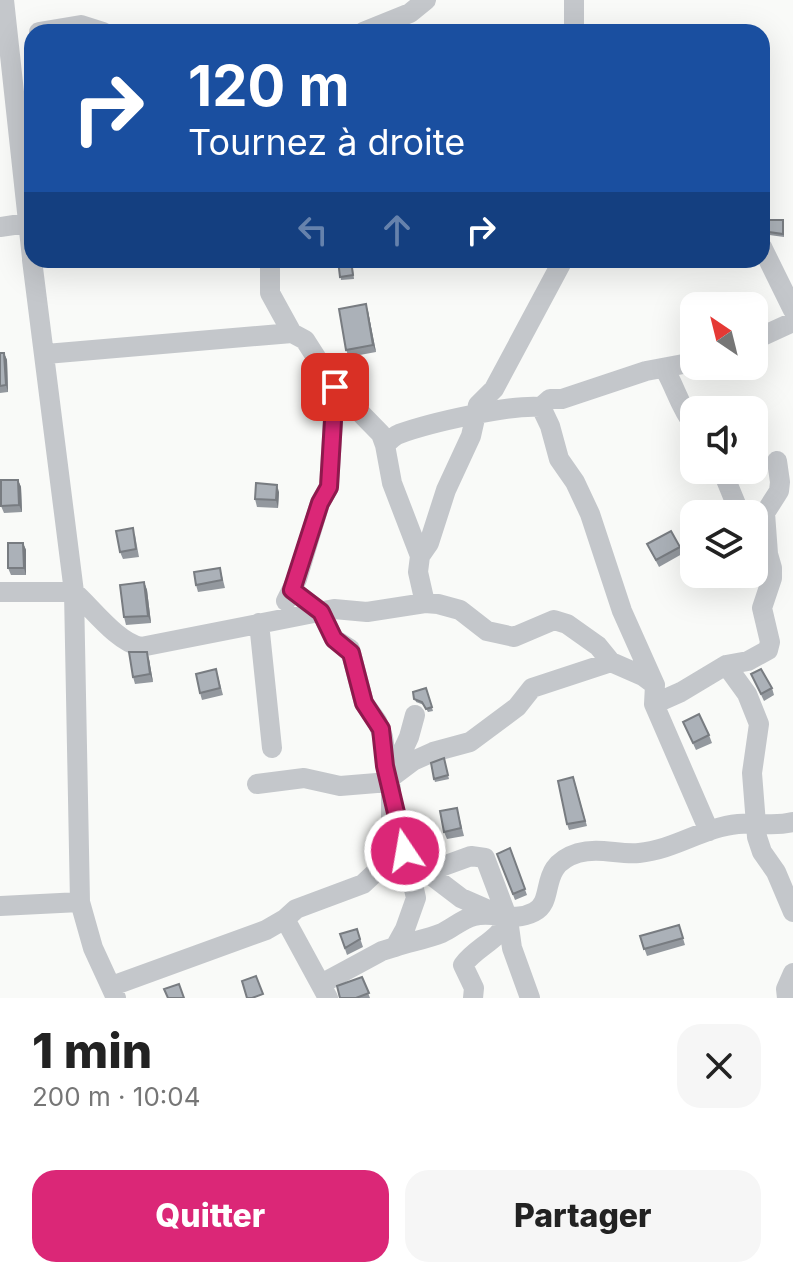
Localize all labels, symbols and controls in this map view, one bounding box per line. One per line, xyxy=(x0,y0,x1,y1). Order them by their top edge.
text: 120 m xyxy=(188,52,350,120)
icon: right xyxy=(56,56,160,160)
text: Tournez à droite xyxy=(188,120,465,164)
icon: left xyxy=(291,208,335,252)
icon: ahead xyxy=(375,208,419,252)
icon: right xyxy=(459,208,503,252)
north arrow xyxy=(680,292,768,380)
map controls xyxy=(680,292,768,588)
pin xyxy=(301,353,369,421)
icon: arrive xyxy=(313,365,357,409)
button: sound xyxy=(680,396,768,484)
button: layers xyxy=(680,500,768,588)
position arrow xyxy=(363,809,447,893)
text: 1 min xyxy=(32,1021,152,1080)
button: close xyxy=(677,1024,761,1108)
text: 200 m · 10:04 xyxy=(32,1081,201,1112)
button: Quitter xyxy=(32,1170,389,1262)
button: Partager xyxy=(405,1170,761,1262)

